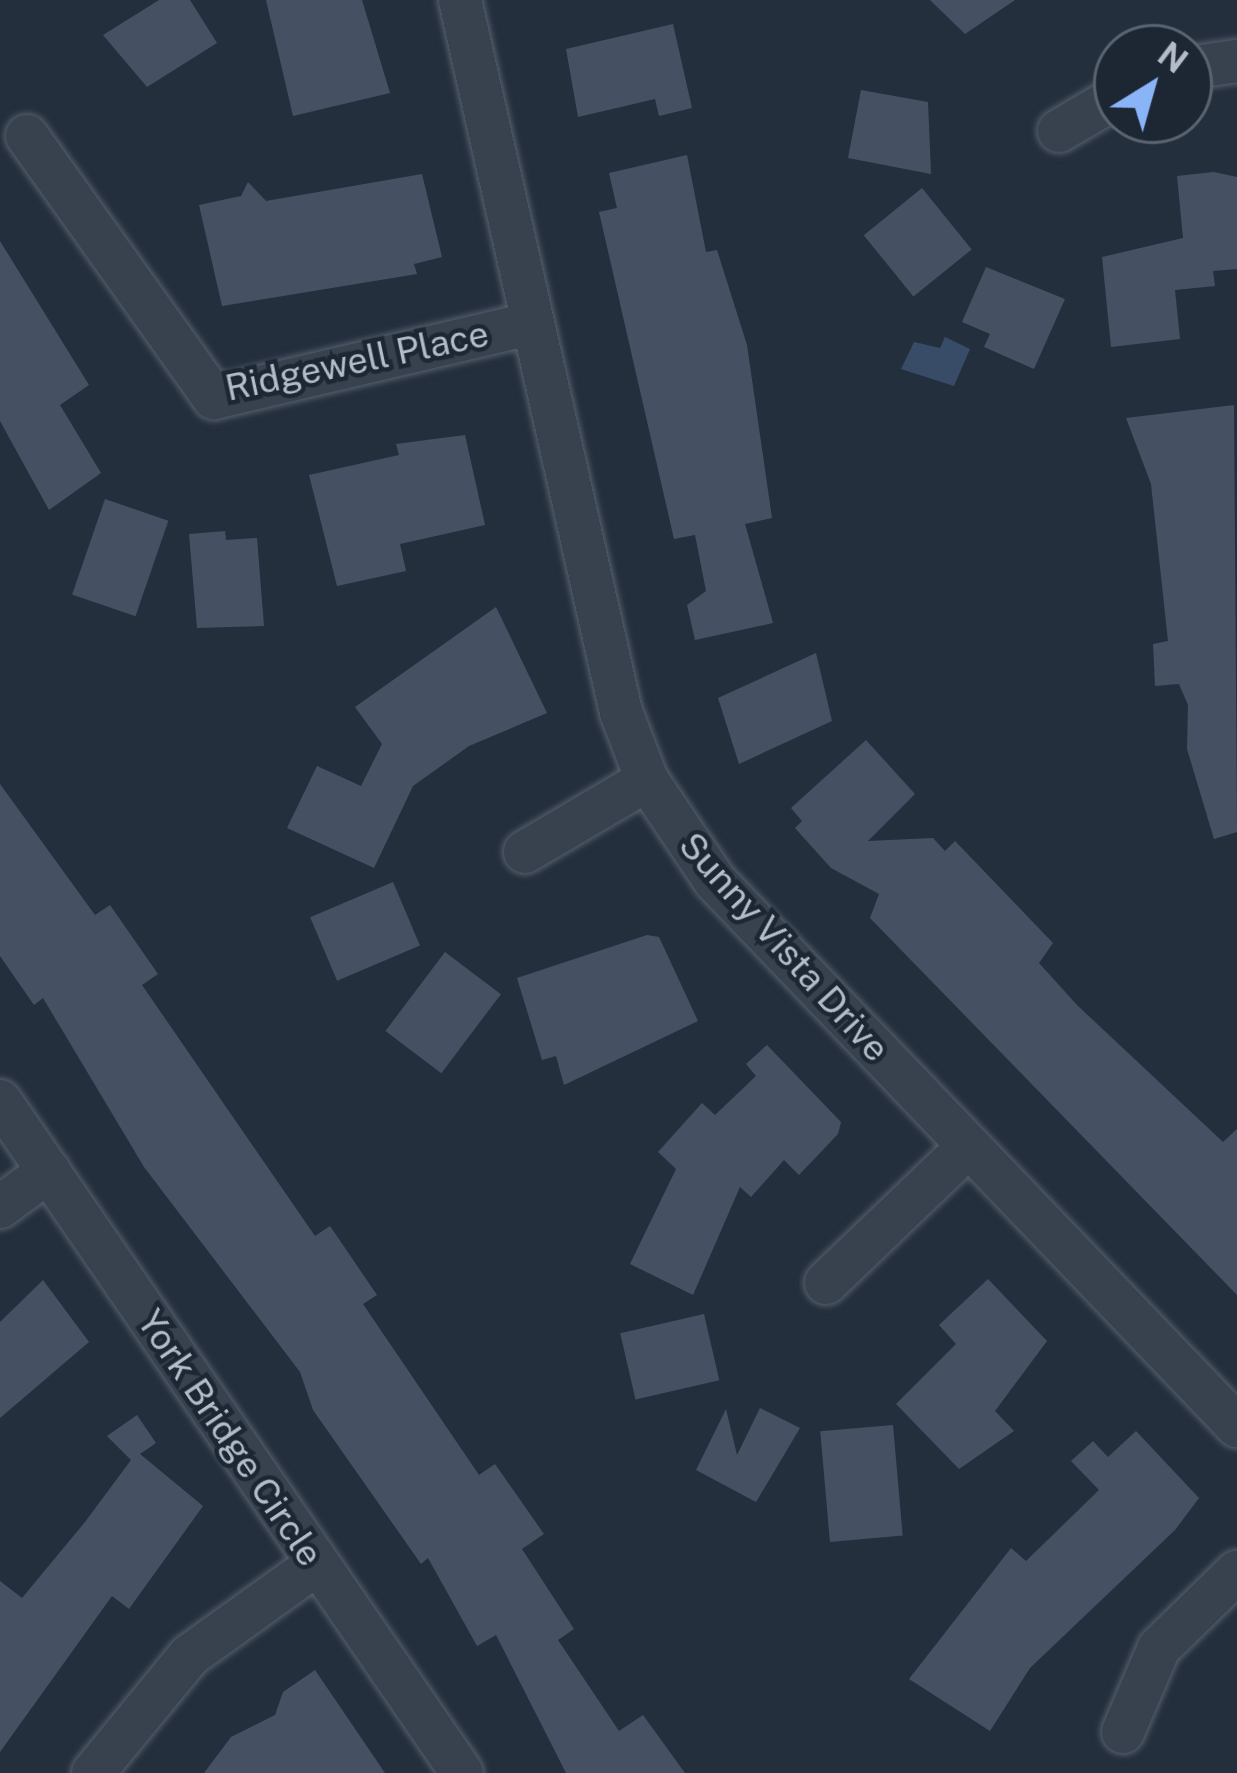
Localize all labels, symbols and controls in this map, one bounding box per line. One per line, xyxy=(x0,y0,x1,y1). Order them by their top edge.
north arrow xyxy=(1093,24,1213,144)
text: N xyxy=(1151,35,1195,81)
street label: Ridgewell Place xyxy=(221,312,493,410)
street label: Sunny Vista Drive xyxy=(670,823,898,1071)
street label: York Bridge Circle xyxy=(128,1302,332,1574)

